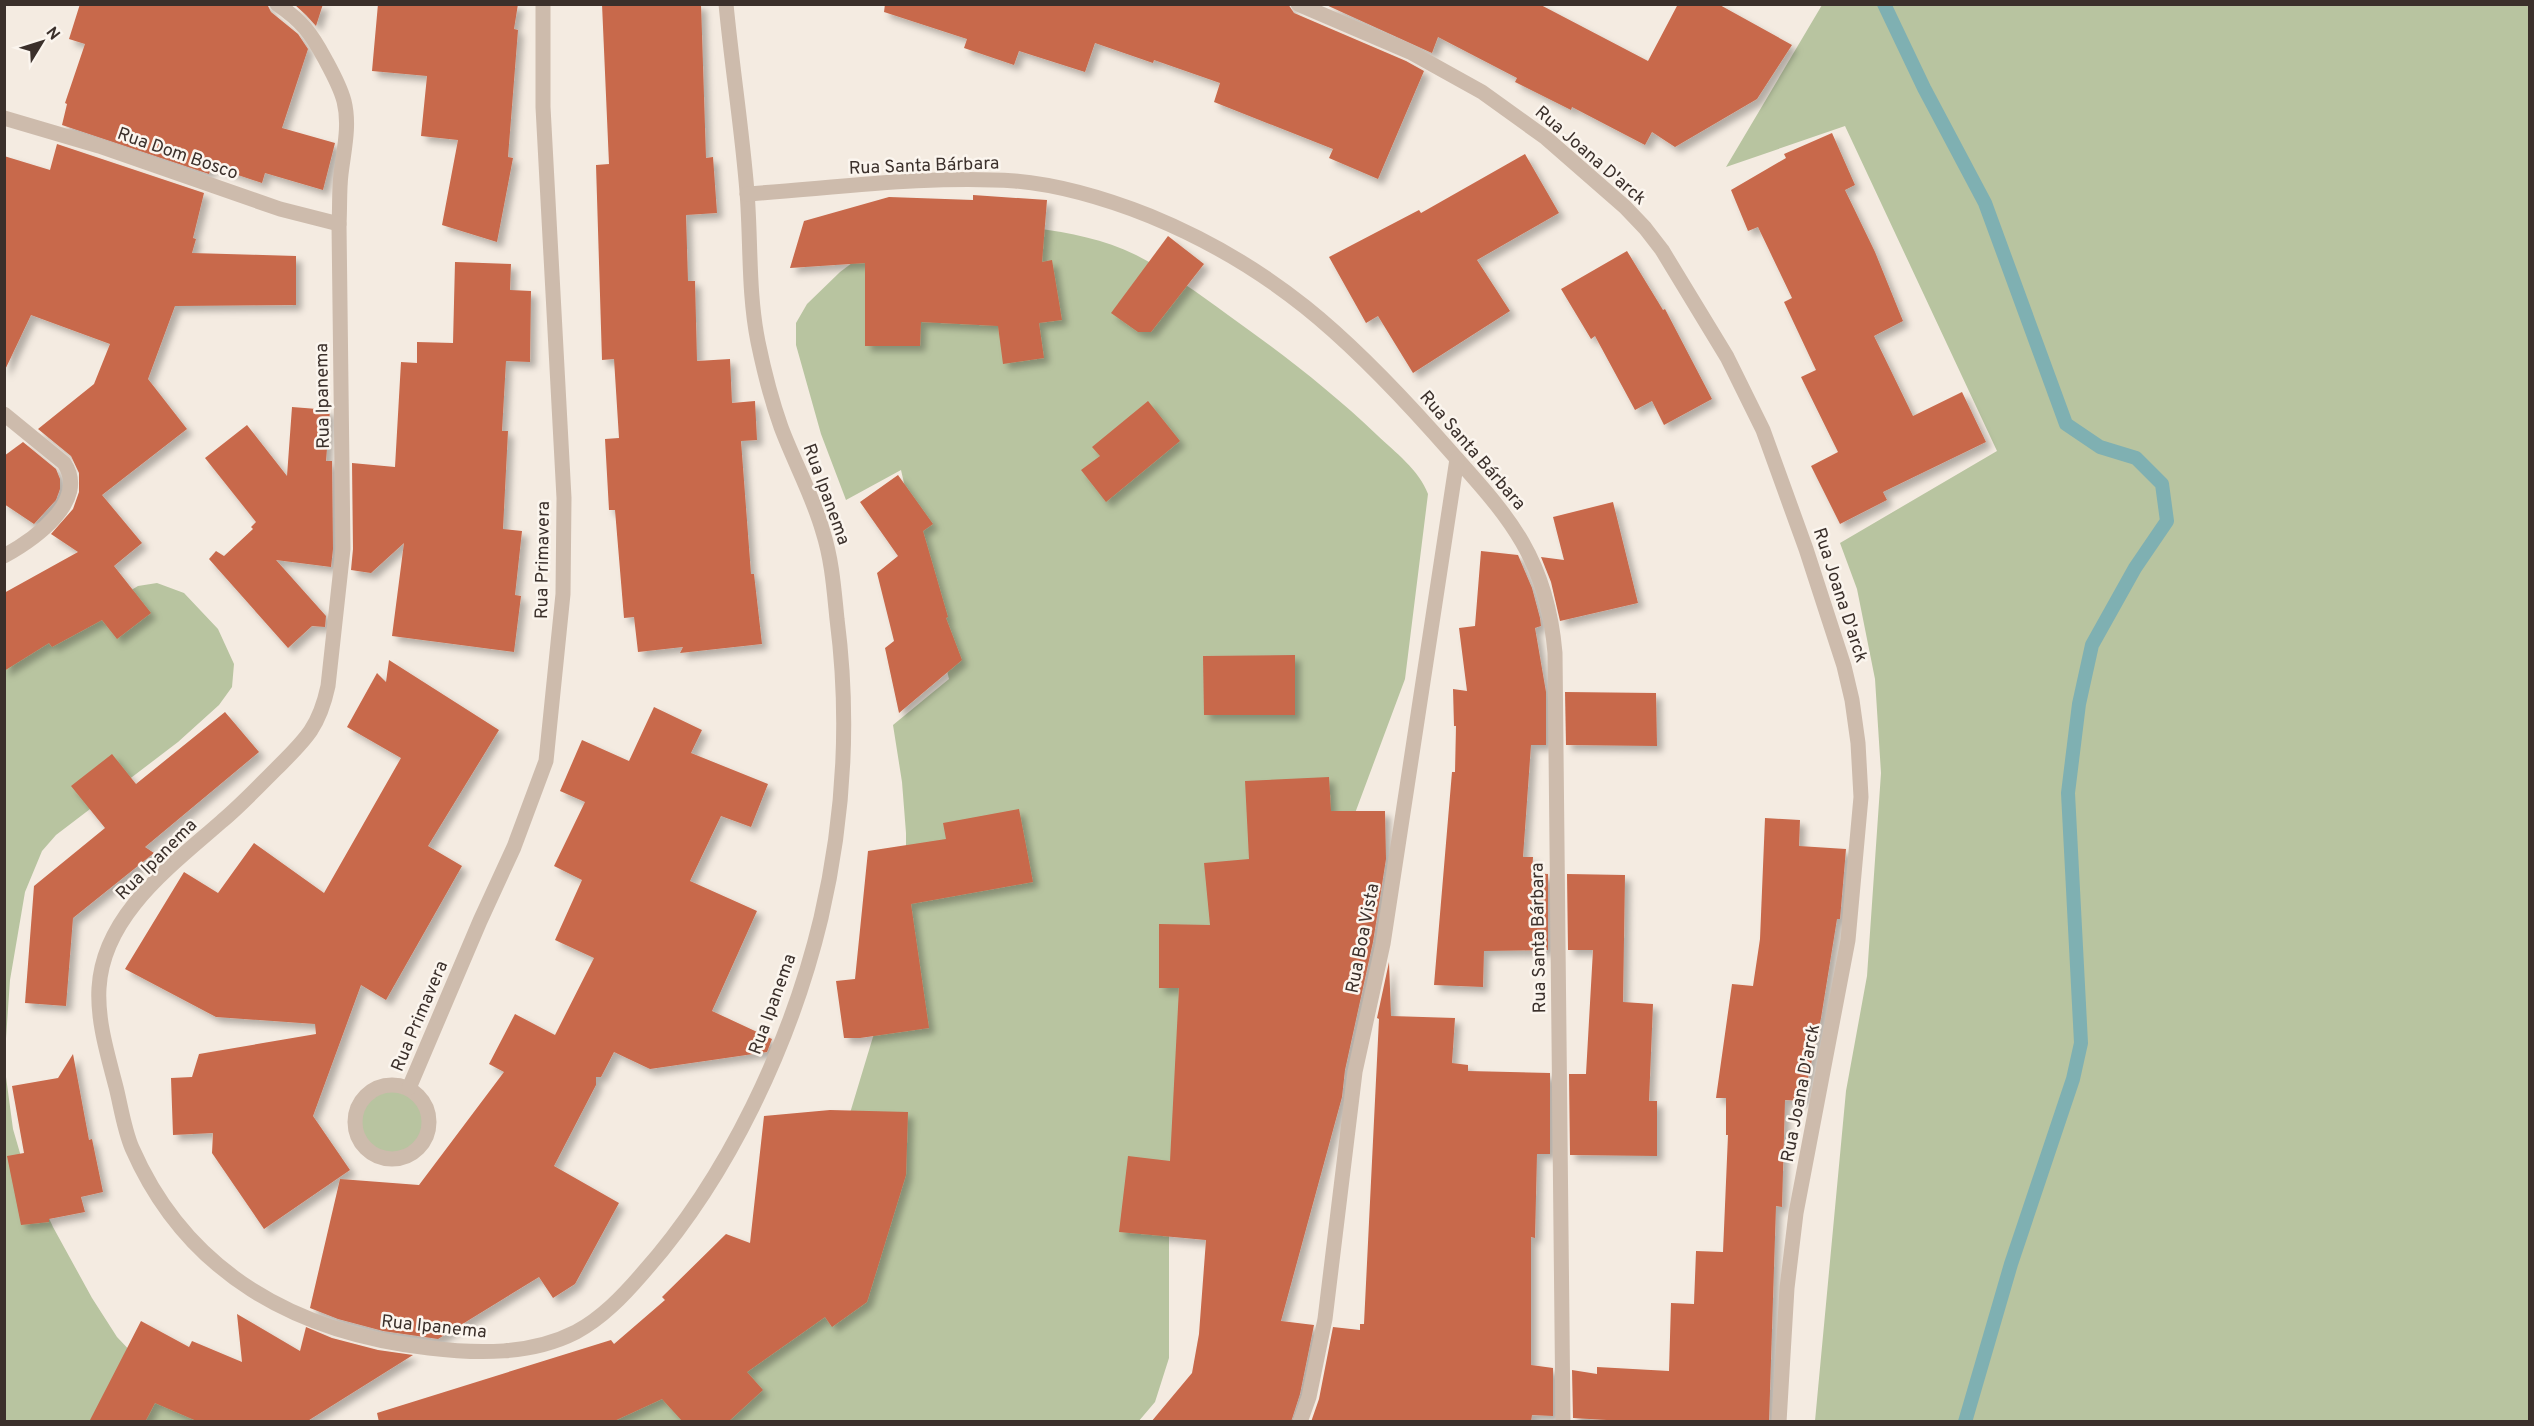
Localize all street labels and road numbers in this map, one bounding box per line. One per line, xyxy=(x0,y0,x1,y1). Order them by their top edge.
street label: Rua Joana D'arck xyxy=(1530,101,1651,211)
street label: Rua Dom Bosco xyxy=(114,123,241,186)
street label: Rua Santa Bárbara xyxy=(848,152,1000,181)
street label: Rua Ipanema xyxy=(311,343,336,449)
street label: Rua Santa Bárbara xyxy=(1414,387,1530,515)
street label: Rua Ipanema xyxy=(797,441,855,548)
street label: Rua Primavera xyxy=(531,501,556,619)
street label: Rua Joana D'arck xyxy=(1807,525,1872,666)
street label: Rua Ipanema xyxy=(111,814,203,906)
street label: Rua Santa Bárbara xyxy=(1527,862,1552,1014)
street label: Rua Boa Vista xyxy=(1342,881,1385,995)
street label: Rua Ipanema xyxy=(744,951,802,1058)
street label: Rua Primavera xyxy=(387,958,454,1076)
street label: Rua Joana D'arck xyxy=(1777,1022,1826,1164)
street label: Rua Ipanema xyxy=(380,1311,488,1344)

